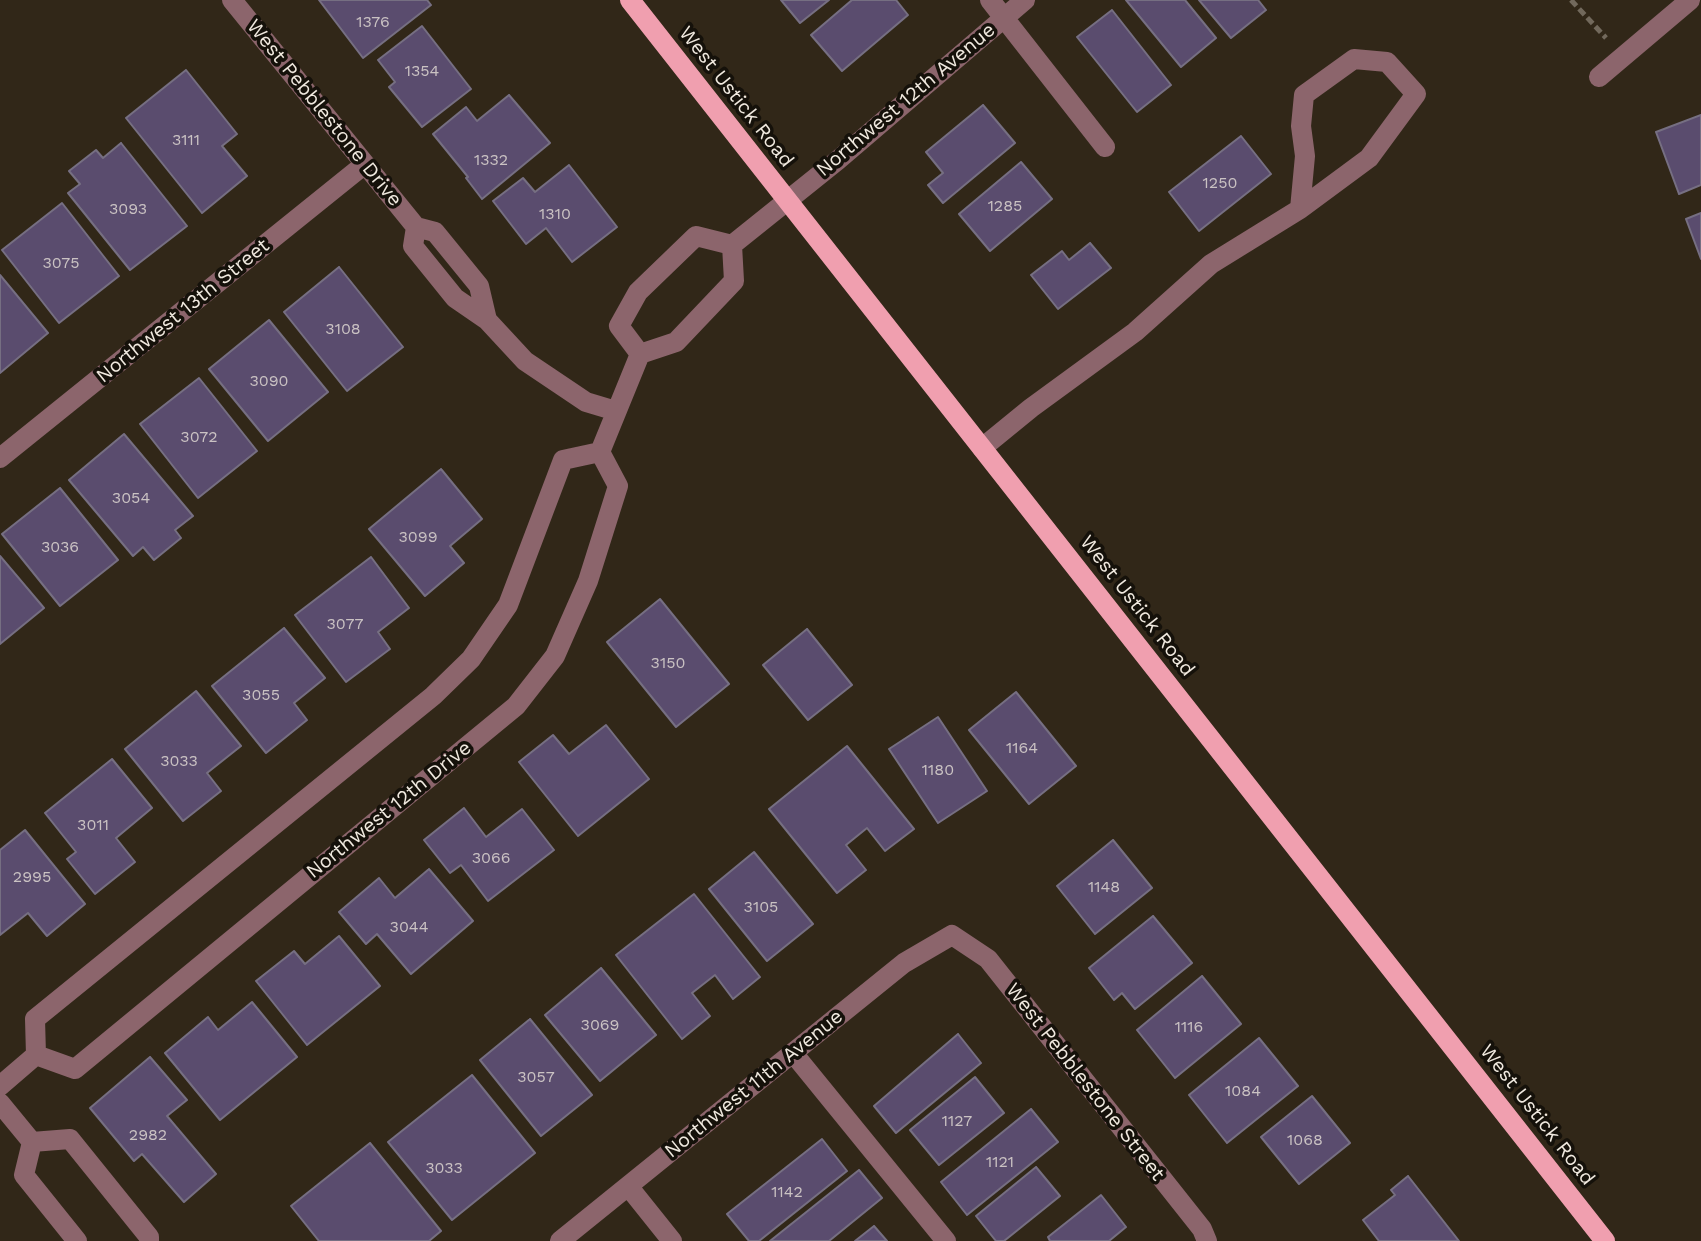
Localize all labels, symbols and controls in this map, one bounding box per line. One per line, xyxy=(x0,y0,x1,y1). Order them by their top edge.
house number: 1376 xyxy=(356,12,390,32)
street label: West Pebblestone Drive xyxy=(241,15,407,211)
street label: Northwest 12th Avenue xyxy=(812,18,1000,182)
street label: West Ustick Road xyxy=(674,22,798,172)
house number: 1354 xyxy=(405,61,439,81)
house number: 3111 xyxy=(172,130,200,150)
house number: 1332 xyxy=(474,150,508,170)
house number: 1250 xyxy=(1203,173,1237,193)
house number: 1285 xyxy=(988,196,1022,216)
house number: 3093 xyxy=(109,199,147,219)
house number: 1310 xyxy=(539,204,571,224)
street label: Northwest 13th Street xyxy=(92,234,274,388)
house number: 3075 xyxy=(42,253,80,273)
house number: 3108 xyxy=(325,319,361,339)
house number: 3090 xyxy=(249,371,289,391)
house number: 3072 xyxy=(180,427,218,447)
house number: 3054 xyxy=(112,488,150,508)
house number: 3099 xyxy=(398,527,438,547)
street label: West Ustick Road xyxy=(1075,531,1199,681)
house number: 3036 xyxy=(41,537,79,557)
house number: 3077 xyxy=(327,614,363,634)
house number: 3150 xyxy=(651,653,685,673)
house number: 3055 xyxy=(242,685,280,705)
street label: Northwest 12th Drive xyxy=(302,736,476,884)
house number: 1164 xyxy=(1006,738,1038,758)
house number: 3033 xyxy=(160,751,198,771)
house number: 1180 xyxy=(922,760,954,780)
house number: 3011 xyxy=(77,815,109,835)
house number: 3066 xyxy=(472,848,510,868)
house number: 2995 xyxy=(13,867,51,887)
house number: 1148 xyxy=(1088,877,1120,897)
house number: 3105 xyxy=(744,897,778,917)
house number: 3044 xyxy=(390,917,428,937)
street label: West Pebblestone Street xyxy=(1000,978,1170,1186)
street label: Northwest 11th Avenue xyxy=(660,1005,848,1163)
house number: 3069 xyxy=(581,1015,619,1035)
house number: 1116 xyxy=(1175,1017,1203,1037)
street label: West Ustick Road xyxy=(1475,1040,1599,1190)
house number: 3057 xyxy=(517,1067,555,1087)
house number: 1084 xyxy=(1225,1081,1261,1101)
house number: 1127 xyxy=(942,1111,972,1131)
house number: 2982 xyxy=(129,1125,167,1145)
house number: 1068 xyxy=(1287,1130,1323,1150)
house number: 1121 xyxy=(986,1152,1014,1172)
house number: 3033 xyxy=(425,1158,463,1178)
house number: 1142 xyxy=(771,1182,803,1202)

